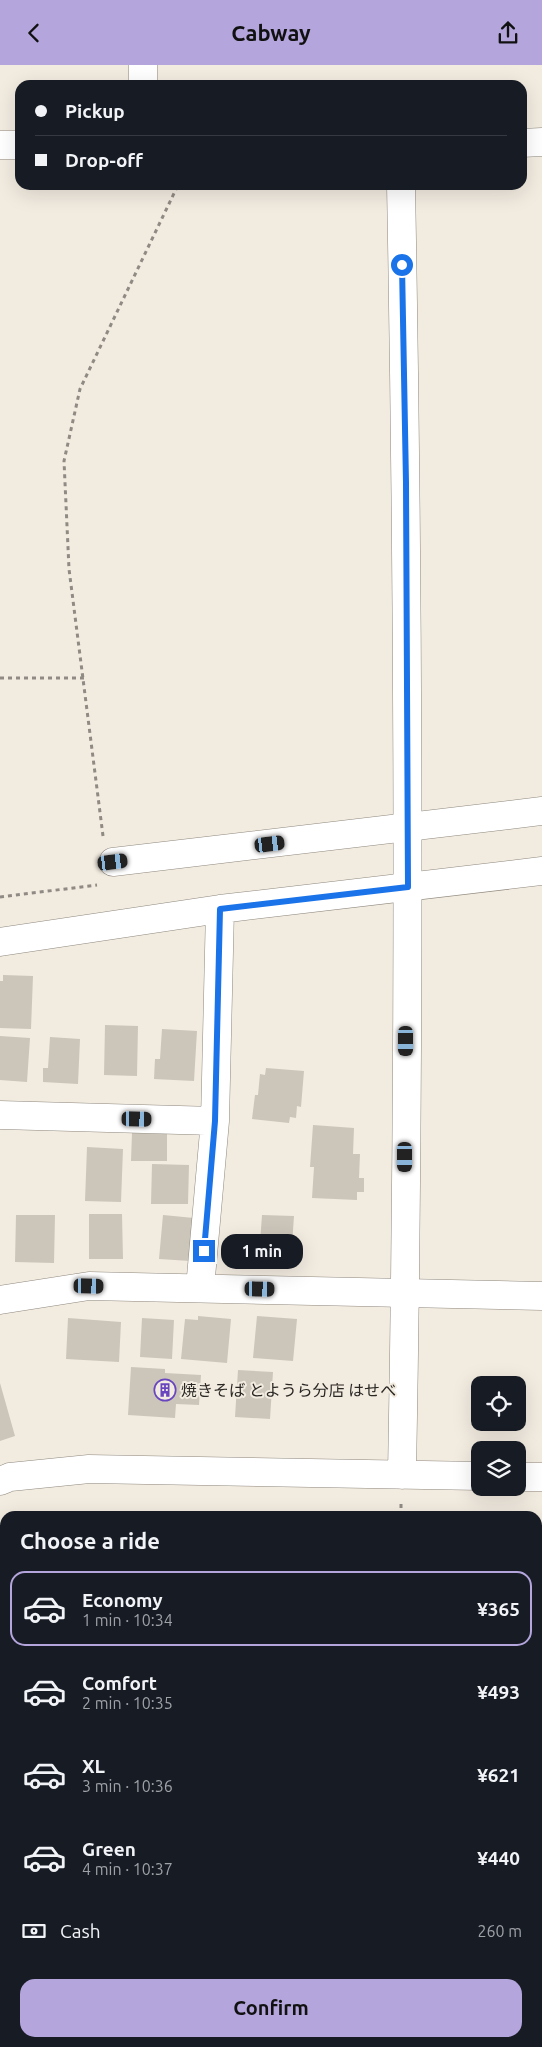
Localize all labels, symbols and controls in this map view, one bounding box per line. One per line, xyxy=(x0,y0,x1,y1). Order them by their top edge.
icon: back xyxy=(20,19,48,47)
icon: share xyxy=(494,19,522,47)
text: Cabway xyxy=(231,20,311,45)
text: Pickup xyxy=(65,100,125,122)
text: Drop-off xyxy=(65,149,143,171)
route start xyxy=(391,254,413,276)
car xyxy=(254,835,285,853)
car xyxy=(97,853,128,871)
car xyxy=(398,1026,413,1056)
car xyxy=(121,1111,152,1127)
car xyxy=(397,1142,412,1172)
callout: 1 min xyxy=(222,1233,304,1269)
route end xyxy=(193,1240,215,1262)
text: 1 min xyxy=(242,1242,282,1260)
car xyxy=(73,1278,104,1294)
car xyxy=(244,1281,275,1297)
map controls xyxy=(471,1376,526,1496)
button: locate xyxy=(471,1376,526,1431)
building icon: 焼きそば とようら分店 はせべ xyxy=(153,1378,177,1402)
place label: 焼きそば とようら分店 はせべ xyxy=(181,1381,396,1399)
button: layers xyxy=(471,1441,526,1496)
text: Choose a ride xyxy=(20,1528,160,1553)
icon: car xyxy=(22,1586,67,1631)
text: Economy xyxy=(82,1589,163,1611)
text: ¥365 xyxy=(477,1598,520,1620)
text: 1 min · 10:34 xyxy=(82,1611,173,1629)
icon: car xyxy=(22,1669,67,1714)
text: Comfort xyxy=(82,1672,157,1694)
text: ¥493 xyxy=(477,1681,520,1703)
text: 2 min · 10:35 xyxy=(82,1694,173,1712)
icon: car xyxy=(22,1752,67,1797)
text: XL xyxy=(82,1755,105,1777)
text: ¥621 xyxy=(477,1764,520,1786)
text: 3 min · 10:36 xyxy=(82,1777,173,1795)
icon: car xyxy=(22,1835,67,1880)
text: Green xyxy=(82,1838,136,1860)
text: ¥440 xyxy=(477,1847,520,1869)
text: 4 min · 10:37 xyxy=(82,1860,173,1878)
icon: cash xyxy=(20,1917,48,1945)
text: Cash xyxy=(60,1920,101,1942)
text: 260 m xyxy=(477,1922,522,1940)
button: Confirm xyxy=(20,1979,522,2037)

